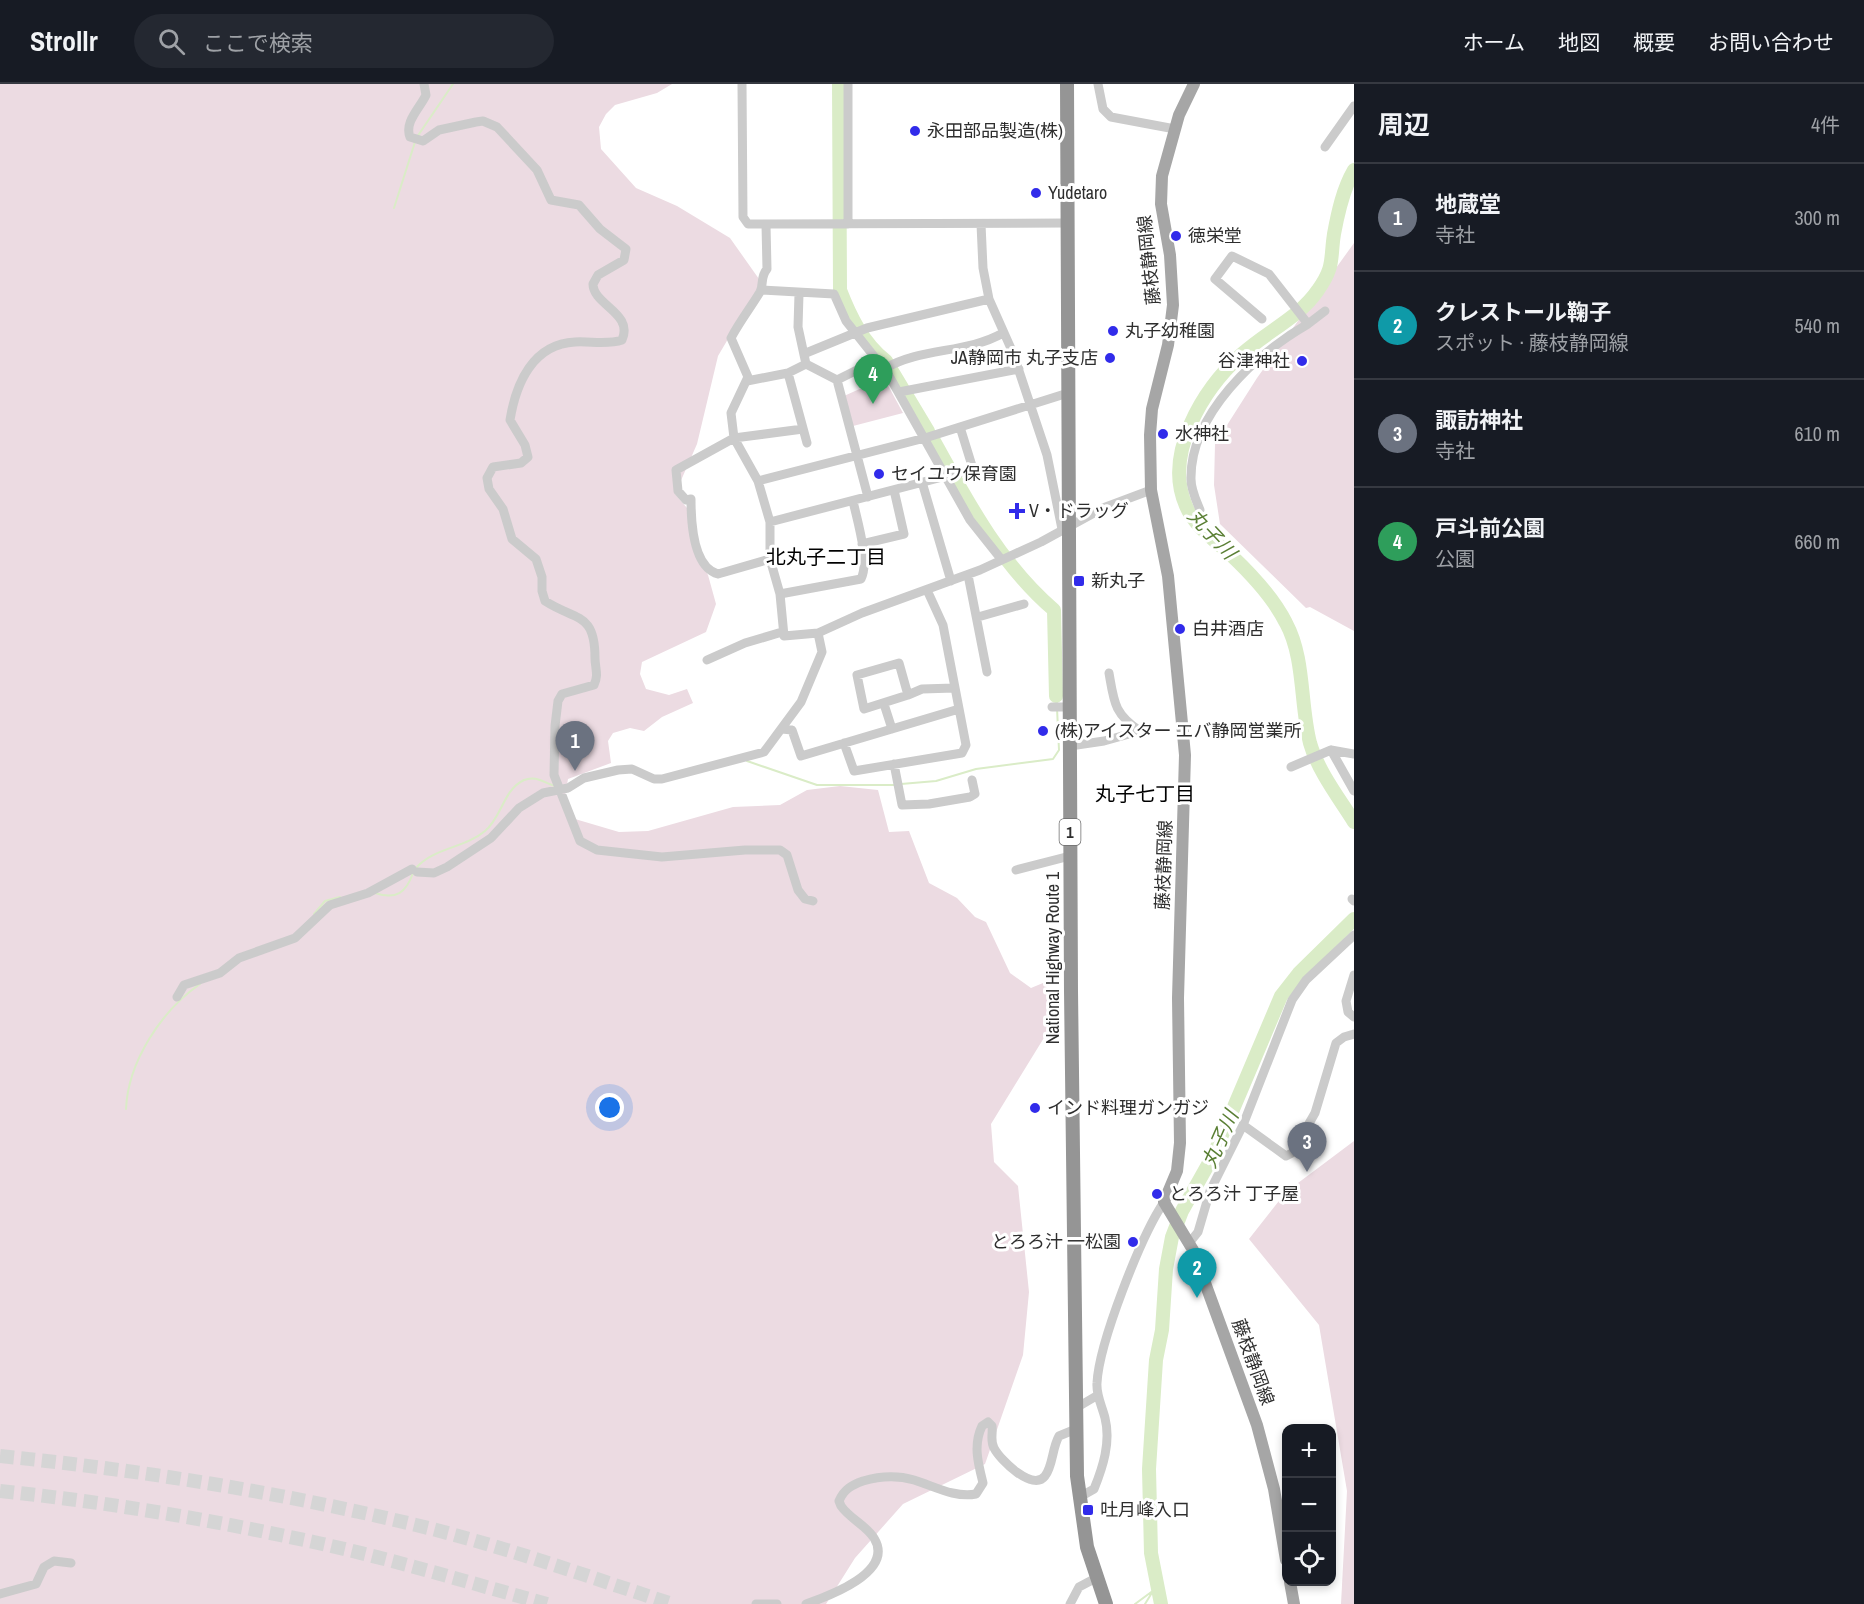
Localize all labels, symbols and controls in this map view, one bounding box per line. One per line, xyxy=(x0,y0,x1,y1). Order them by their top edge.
search box xyxy=(134,14,554,68)
text: Strollr xyxy=(30,22,98,60)
icon: search xyxy=(155,25,188,58)
text: ここで検索 xyxy=(203,28,313,58)
text: ホーム xyxy=(1463,28,1525,57)
text: 地図 xyxy=(1558,28,1600,57)
text: 概要 xyxy=(1633,28,1675,57)
text: お問い合わせ xyxy=(1708,28,1834,57)
text: 周辺 xyxy=(1378,107,1430,142)
text: 4件 xyxy=(1811,111,1840,138)
place label: 永田部品製造(株) xyxy=(927,118,1063,143)
marker: 永田部品製造(株) xyxy=(908,124,922,138)
place label: Yudetaro xyxy=(1048,180,1107,205)
marker: Yudetaro xyxy=(1029,186,1043,200)
text: 地蔵堂 xyxy=(1435,189,1501,219)
text: 1 xyxy=(1393,204,1402,231)
text: 300 m xyxy=(1794,204,1840,231)
street label: 藤枝静岡線 xyxy=(1131,214,1166,306)
text: 寺社 xyxy=(1435,221,1475,248)
place label: 徳栄堂 xyxy=(1188,223,1242,248)
marker: 徳栄堂 xyxy=(1169,229,1183,243)
text: クレストール鞠子 xyxy=(1435,297,1611,327)
text: 2 xyxy=(1393,312,1402,339)
text: 540 m xyxy=(1794,312,1840,339)
place label: 丸子幼稚園 xyxy=(1125,318,1215,343)
marker: 丸子幼稚園 xyxy=(1106,324,1120,338)
text: スポット · 藤枝静岡線 xyxy=(1435,329,1629,356)
place label: JA静岡市 丸子支店 xyxy=(951,345,1098,370)
place label: 谷津神社 xyxy=(1218,348,1290,373)
marker: JA静岡市 丸子支店 xyxy=(1103,351,1117,365)
pin: 4 xyxy=(854,354,892,404)
marker: 谷津神社 xyxy=(1295,354,1309,368)
text: 諏訪神社 xyxy=(1435,405,1523,435)
text: 3 xyxy=(1393,420,1402,447)
text: 610 m xyxy=(1794,420,1840,447)
place label: 水神社 xyxy=(1175,421,1229,446)
marker: 水神社 xyxy=(1156,427,1170,441)
text: 寺社 xyxy=(1435,437,1475,464)
place label: セイユウ保育園 xyxy=(891,461,1017,486)
marker: セイユウ保育園 xyxy=(872,467,886,481)
place label: V・ドラッグ xyxy=(1029,498,1129,523)
water label: 丸子川 xyxy=(1182,503,1244,566)
marker: V・ドラッグ xyxy=(1010,504,1024,518)
text: 戸斗前公園 xyxy=(1435,513,1545,543)
text: 4 xyxy=(1393,528,1402,555)
text: 660 m xyxy=(1794,528,1840,555)
district label: 北丸子二丁目 xyxy=(766,543,886,570)
text: 公園 xyxy=(1435,545,1475,572)
place label: 新丸子 xyxy=(1091,568,1145,593)
marker: 新丸子 xyxy=(1072,574,1086,588)
place label: 白井酒店 xyxy=(1192,616,1264,641)
marker: 白井酒店 xyxy=(1173,622,1187,636)
place label: (株)アイスター エバ静岡営業所 xyxy=(1055,718,1302,743)
pin: 1 xyxy=(556,722,594,771)
marker: (株)アイスター エバ静岡営業所 xyxy=(1036,724,1050,738)
district label: 丸子七丁目 xyxy=(1095,780,1195,807)
road number: 1 xyxy=(1060,819,1080,845)
street label: 藤枝静岡線 xyxy=(1149,820,1178,910)
street label: National Highway Route 1 xyxy=(1040,871,1065,1044)
your location xyxy=(595,1093,624,1122)
place label: インド料理ガンガジ xyxy=(1047,1095,1209,1120)
marker: インド料理ガンガジ xyxy=(1028,1101,1042,1115)
water label: 丸子川 xyxy=(1195,1104,1245,1172)
pin: 3 xyxy=(1288,1122,1326,1172)
place label: とろろ汁 丁子屋 xyxy=(1169,1181,1299,1206)
marker: とろろ汁 丁子屋 xyxy=(1150,1187,1164,1201)
place label: とろろ汁 一松園 xyxy=(991,1229,1121,1254)
marker: とろろ汁 一松園 xyxy=(1126,1235,1140,1249)
pin: 2 xyxy=(1178,1248,1216,1298)
street label: 藤枝静岡線 xyxy=(1226,1315,1281,1408)
map controls xyxy=(1282,1424,1336,1586)
button: + xyxy=(1282,1424,1336,1478)
button: − xyxy=(1282,1478,1336,1532)
place label: 吐月峰入口 xyxy=(1100,1497,1190,1522)
marker: 吐月峰入口 xyxy=(1081,1503,1095,1517)
button: locate xyxy=(1282,1532,1336,1586)

